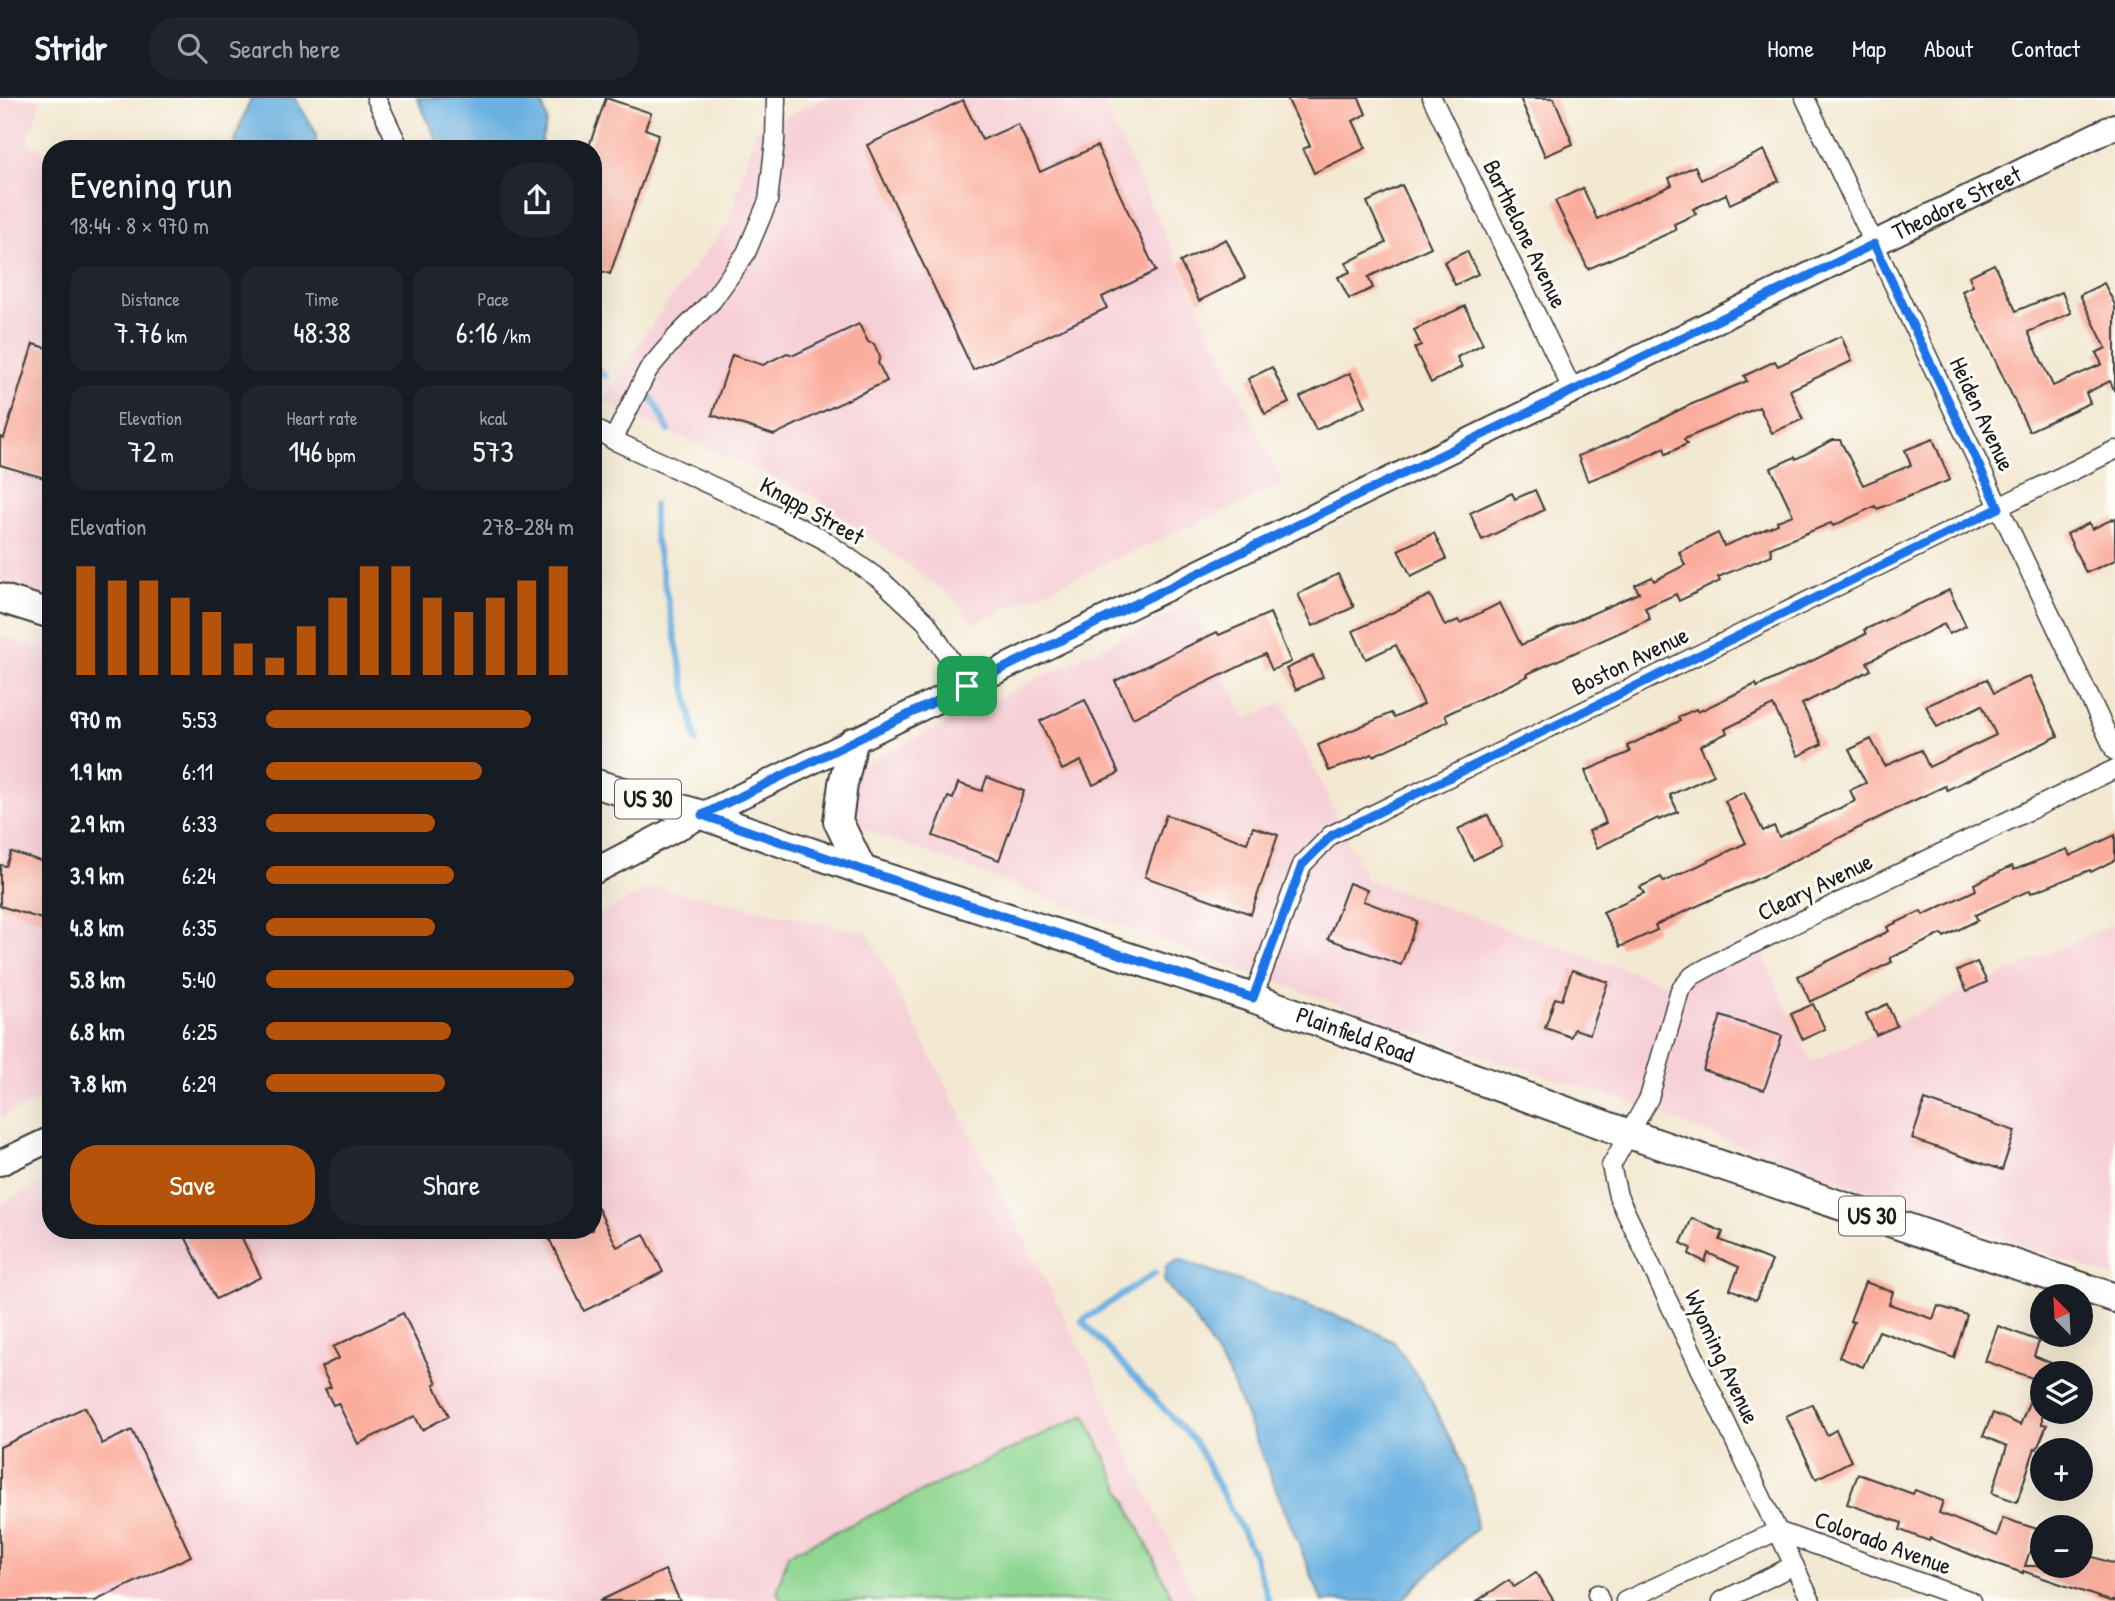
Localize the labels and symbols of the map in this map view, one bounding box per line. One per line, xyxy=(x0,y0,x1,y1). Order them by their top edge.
street label: Barthelone Avenue xyxy=(1476,154,1576,314)
street label: Theodore Street xyxy=(1886,157,2027,247)
street label: Heiden Avenue xyxy=(1943,351,2023,476)
street label: Knapp Street xyxy=(755,468,871,552)
street label: Boston Avenue xyxy=(1566,618,1694,702)
pin xyxy=(937,656,997,716)
road number: US 30 xyxy=(615,779,681,818)
street label: Cleary Avenue xyxy=(1752,844,1878,928)
street label: Plainfield Road xyxy=(1292,998,1419,1070)
road number: US 30 xyxy=(1839,1196,1905,1236)
street label: Wyoming Avenue xyxy=(1678,1284,1768,1429)
north arrow xyxy=(2030,1284,2093,1348)
street label: Colorado Avenue xyxy=(1811,1503,1956,1582)

